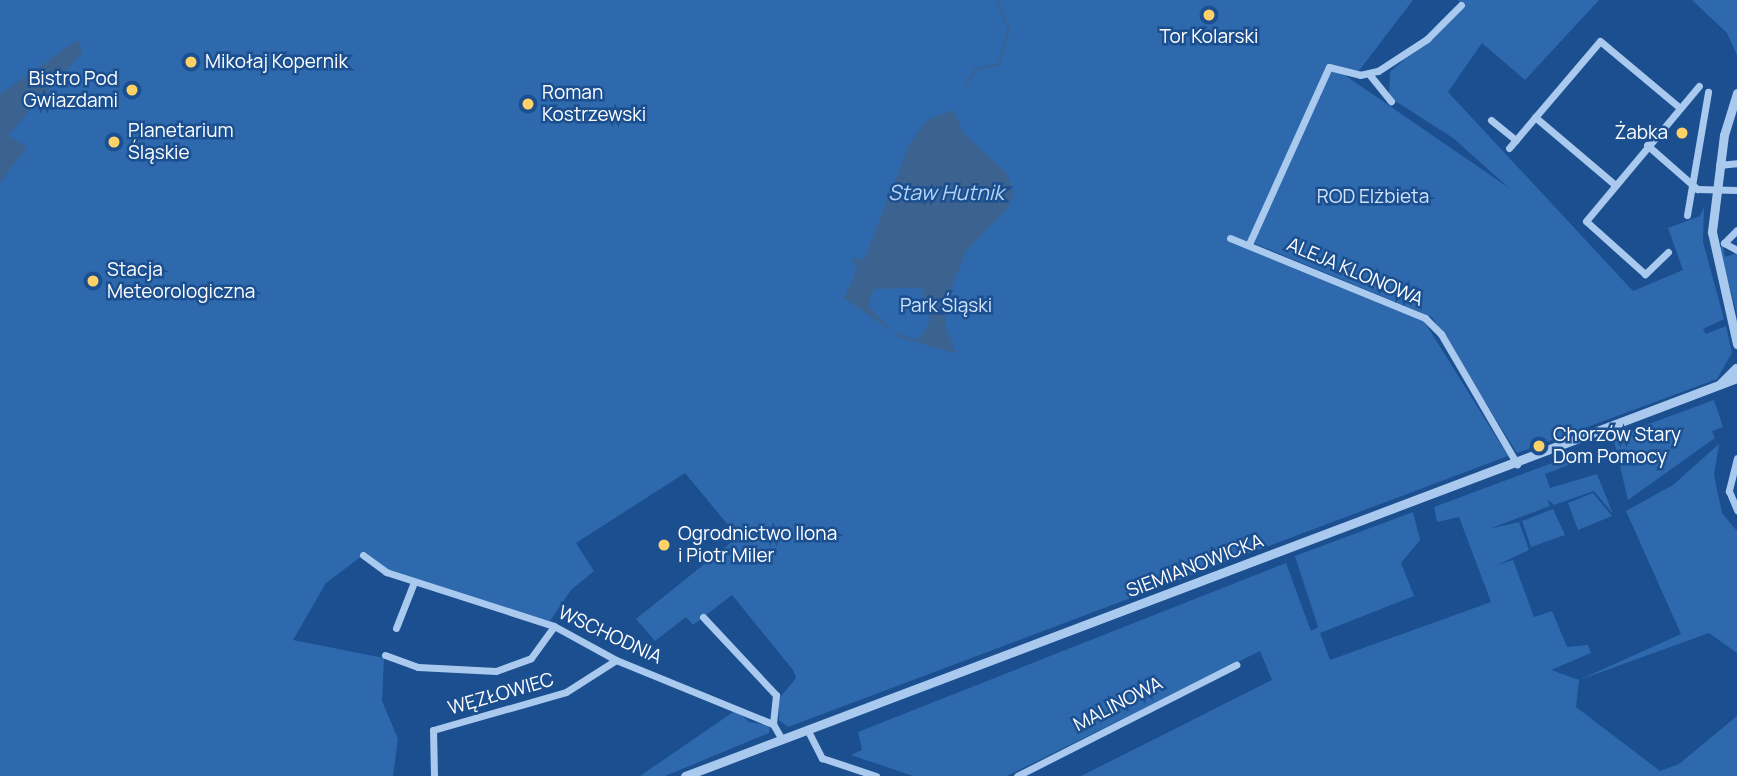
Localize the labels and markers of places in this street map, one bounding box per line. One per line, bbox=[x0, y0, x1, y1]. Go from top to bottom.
marker: Tor Kolarski bbox=[1201, 7, 1217, 23]
place label: Tor Kolarski bbox=[1160, 26, 1258, 48]
place label: Mikołaj Kopernik bbox=[205, 51, 348, 73]
marker: Mikołaj Kopernik bbox=[183, 54, 199, 70]
place label: Bistro Pod Gwiazdami bbox=[23, 68, 118, 112]
marker: Bistro Pod Gwiazdami bbox=[124, 82, 140, 98]
place label: Roman Kostrzewski bbox=[542, 82, 646, 126]
marker: Roman Kostrzewski bbox=[520, 96, 536, 112]
place label: Planetarium Śląskie bbox=[128, 120, 234, 164]
place label: Żabka bbox=[1615, 122, 1668, 144]
marker: Żabka bbox=[1674, 125, 1690, 141]
marker: Planetarium Śląskie bbox=[106, 134, 122, 150]
place label: Stacja Meteorologiczna bbox=[107, 259, 255, 303]
marker: Stacja Meteorologiczna bbox=[85, 273, 101, 289]
place label: Chorzów Stary Dom Pomocy bbox=[1553, 424, 1681, 468]
marker: Chorzów Stary Dom Pomocy bbox=[1531, 438, 1547, 454]
place label: Ogrodnictwo Ilona i Piotr Miler bbox=[678, 523, 837, 567]
marker: Ogrodnictwo Ilona i Piotr Miler bbox=[656, 537, 672, 553]

